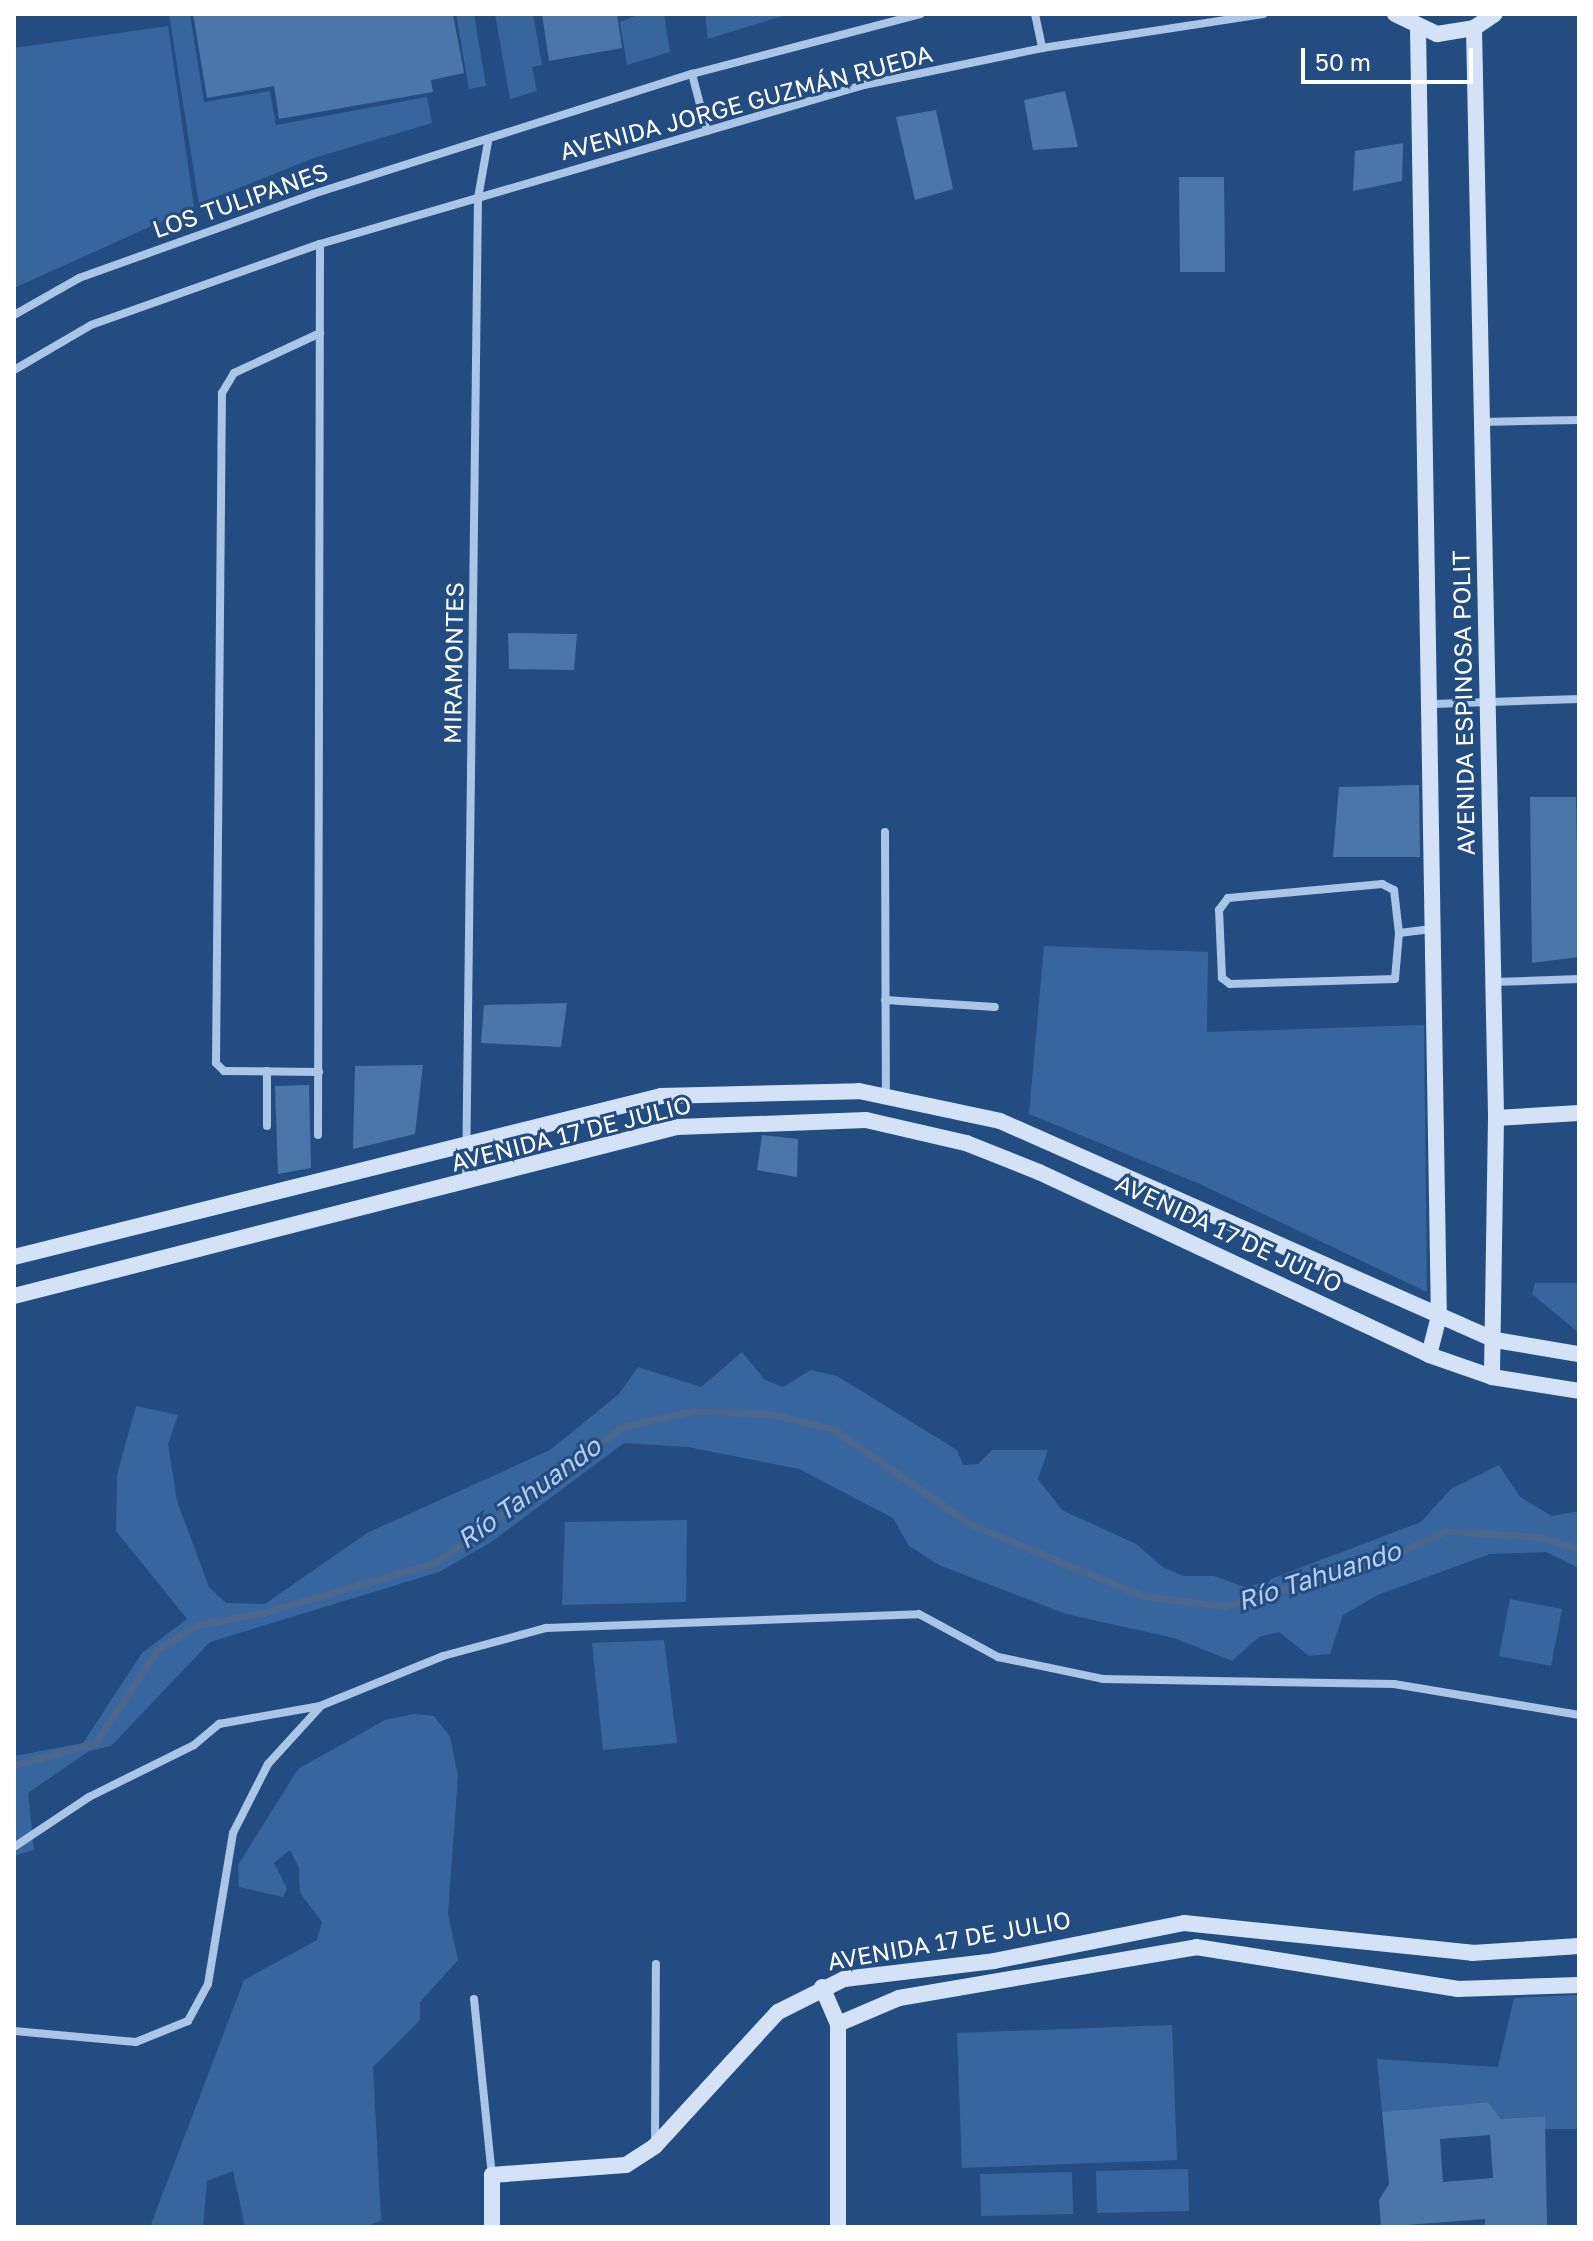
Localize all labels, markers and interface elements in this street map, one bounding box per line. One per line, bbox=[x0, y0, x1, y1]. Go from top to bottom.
scale bar bbox=[1305, 32, 1477, 82]
street label: AVENIDA JORGE GUZMÁN RUEDA bbox=[557, 38, 935, 166]
text: 50 m bbox=[1315, 47, 1371, 76]
street label: LOS TULIPANES bbox=[149, 157, 331, 243]
street label: AVENIDA ESPINOSA POLIT bbox=[1446, 550, 1480, 856]
street label: MIRAMONTES bbox=[437, 582, 469, 744]
street label: AVENIDA 17 DE JULIO bbox=[448, 1089, 694, 1177]
street label: AVENIDA 17 DE JULIO bbox=[1111, 1168, 1347, 1298]
water label: Río Tahuando bbox=[451, 1431, 607, 1555]
water label: Río Tahuando bbox=[1234, 1535, 1404, 1617]
street label: AVENIDA 17 DE JULIO bbox=[825, 1904, 1073, 1976]

